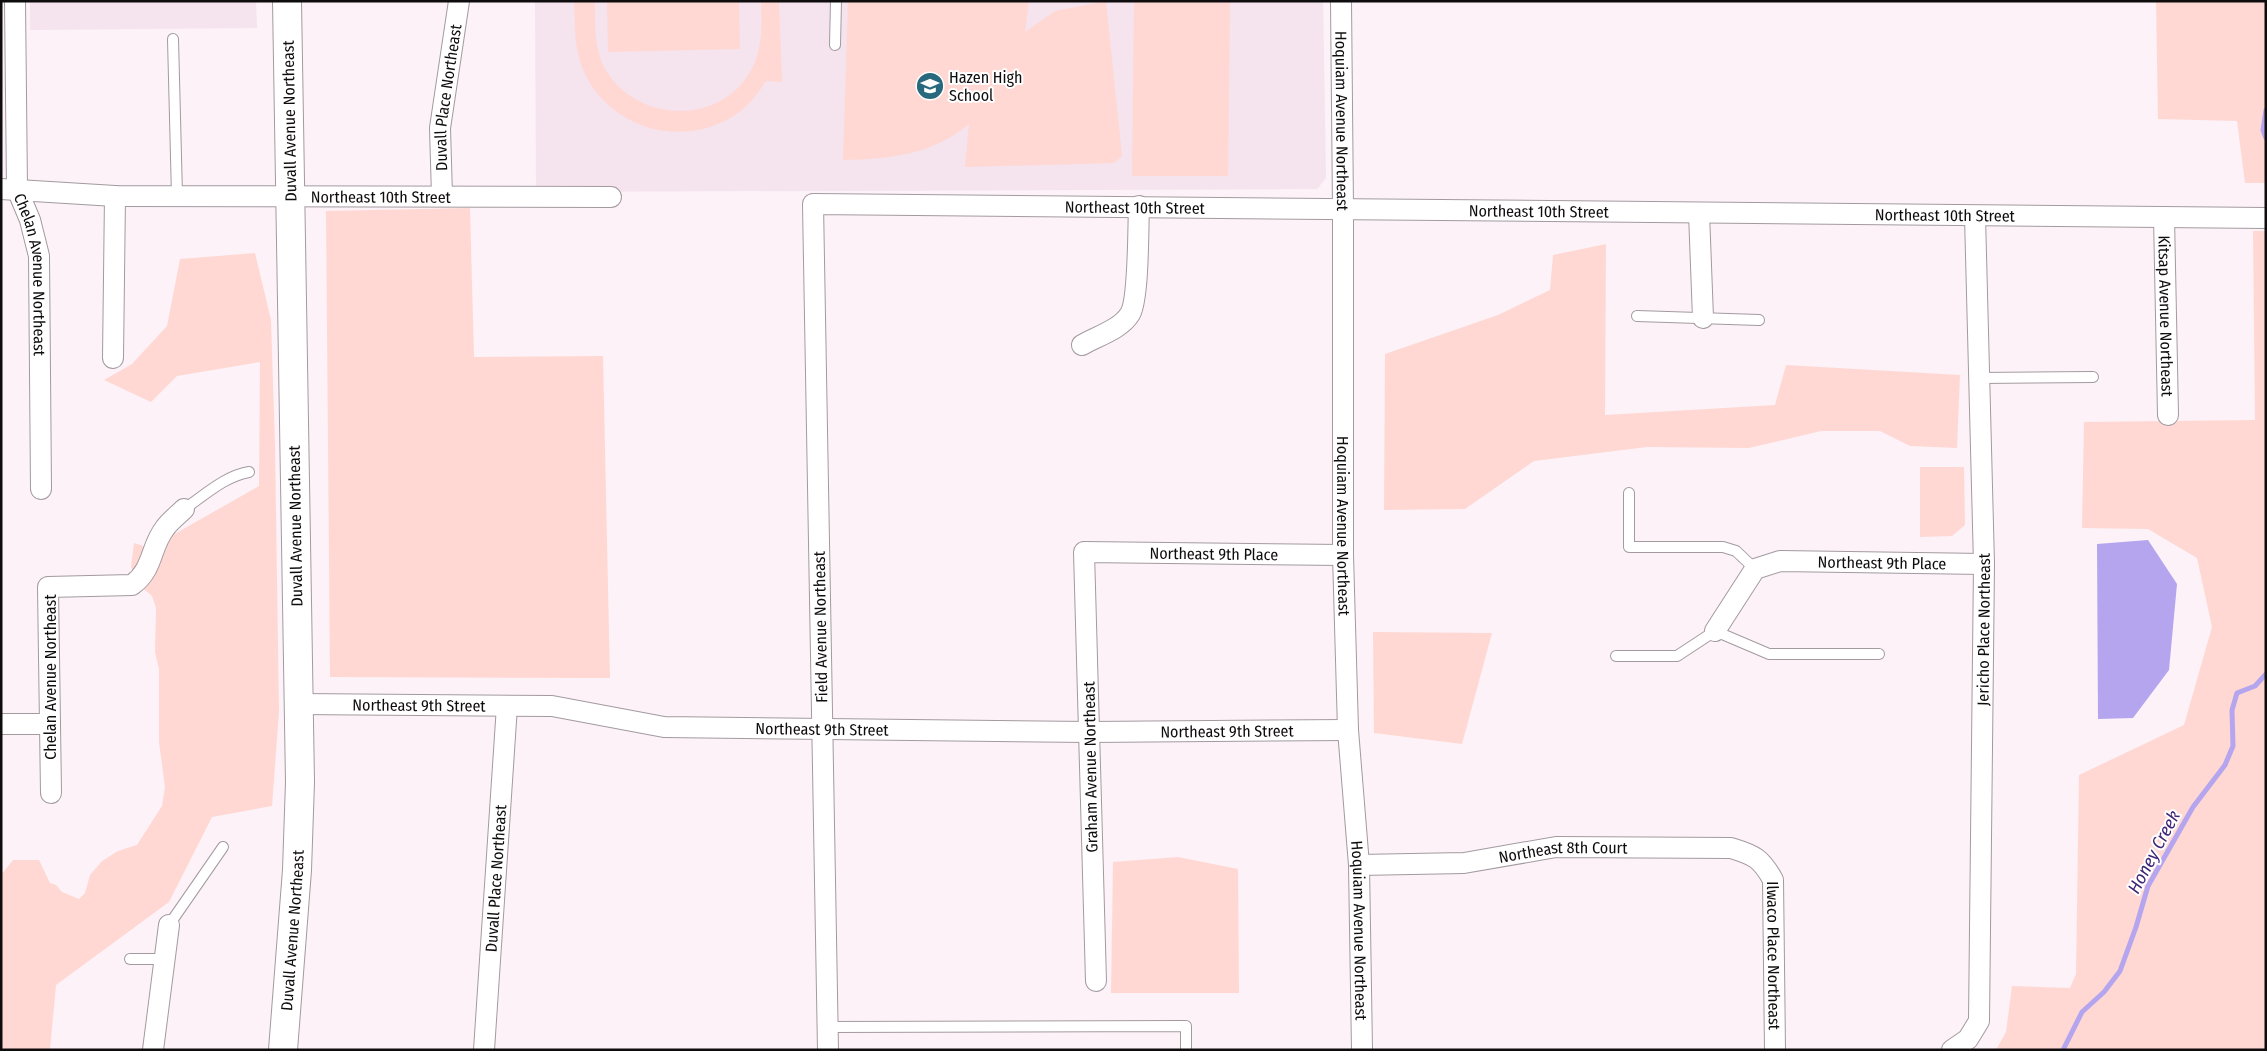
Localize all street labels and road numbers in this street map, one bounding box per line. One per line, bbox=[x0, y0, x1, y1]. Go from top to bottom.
street label: Duvall Place Northeast bbox=[431, 22, 466, 171]
street label: Hoquiam Avenue Northeast bbox=[1331, 31, 1352, 212]
street label: Duvall Avenue Northeast bbox=[279, 39, 300, 202]
street label: Northeast 10th Street bbox=[311, 187, 452, 207]
street label: Chelan Avenue Northeast bbox=[10, 190, 49, 357]
street label: Northeast 10th Street bbox=[1065, 197, 1206, 218]
street label: Northeast 10th Street bbox=[1469, 201, 1610, 222]
street label: Northeast 10th Street bbox=[1875, 205, 2016, 226]
street label: Kitsap Avenue Northeast bbox=[2154, 235, 2177, 398]
street label: Hoquiam Avenue Northeast bbox=[1333, 436, 1354, 617]
street label: Duvall Avenue Northeast bbox=[285, 444, 306, 607]
street label: Northeast 9th Place bbox=[1149, 544, 1278, 564]
street label: Field Avenue Northeast bbox=[810, 550, 831, 703]
street label: Jericho Place Northeast bbox=[1973, 552, 1994, 706]
street label: Northeast 9th Place bbox=[1817, 553, 1946, 573]
street label: Chelan Avenue Northeast bbox=[41, 594, 60, 760]
street label: Graham Avenue Northeast bbox=[1079, 680, 1101, 853]
street label: Northeast 9th Street bbox=[352, 695, 486, 715]
street label: Northeast 9th Street bbox=[755, 719, 890, 740]
street label: Northeast 9th Street bbox=[1160, 721, 1295, 741]
street label: Duvall Place Northeast bbox=[482, 803, 510, 953]
street label: Northeast 8th Court bbox=[1497, 838, 1628, 867]
street label: Hoquiam Avenue Northeast bbox=[1347, 840, 1371, 1021]
street label: Duvall Avenue Northeast bbox=[277, 849, 308, 1012]
street label: Ilwaco Place Northeast bbox=[1763, 881, 1784, 1031]

